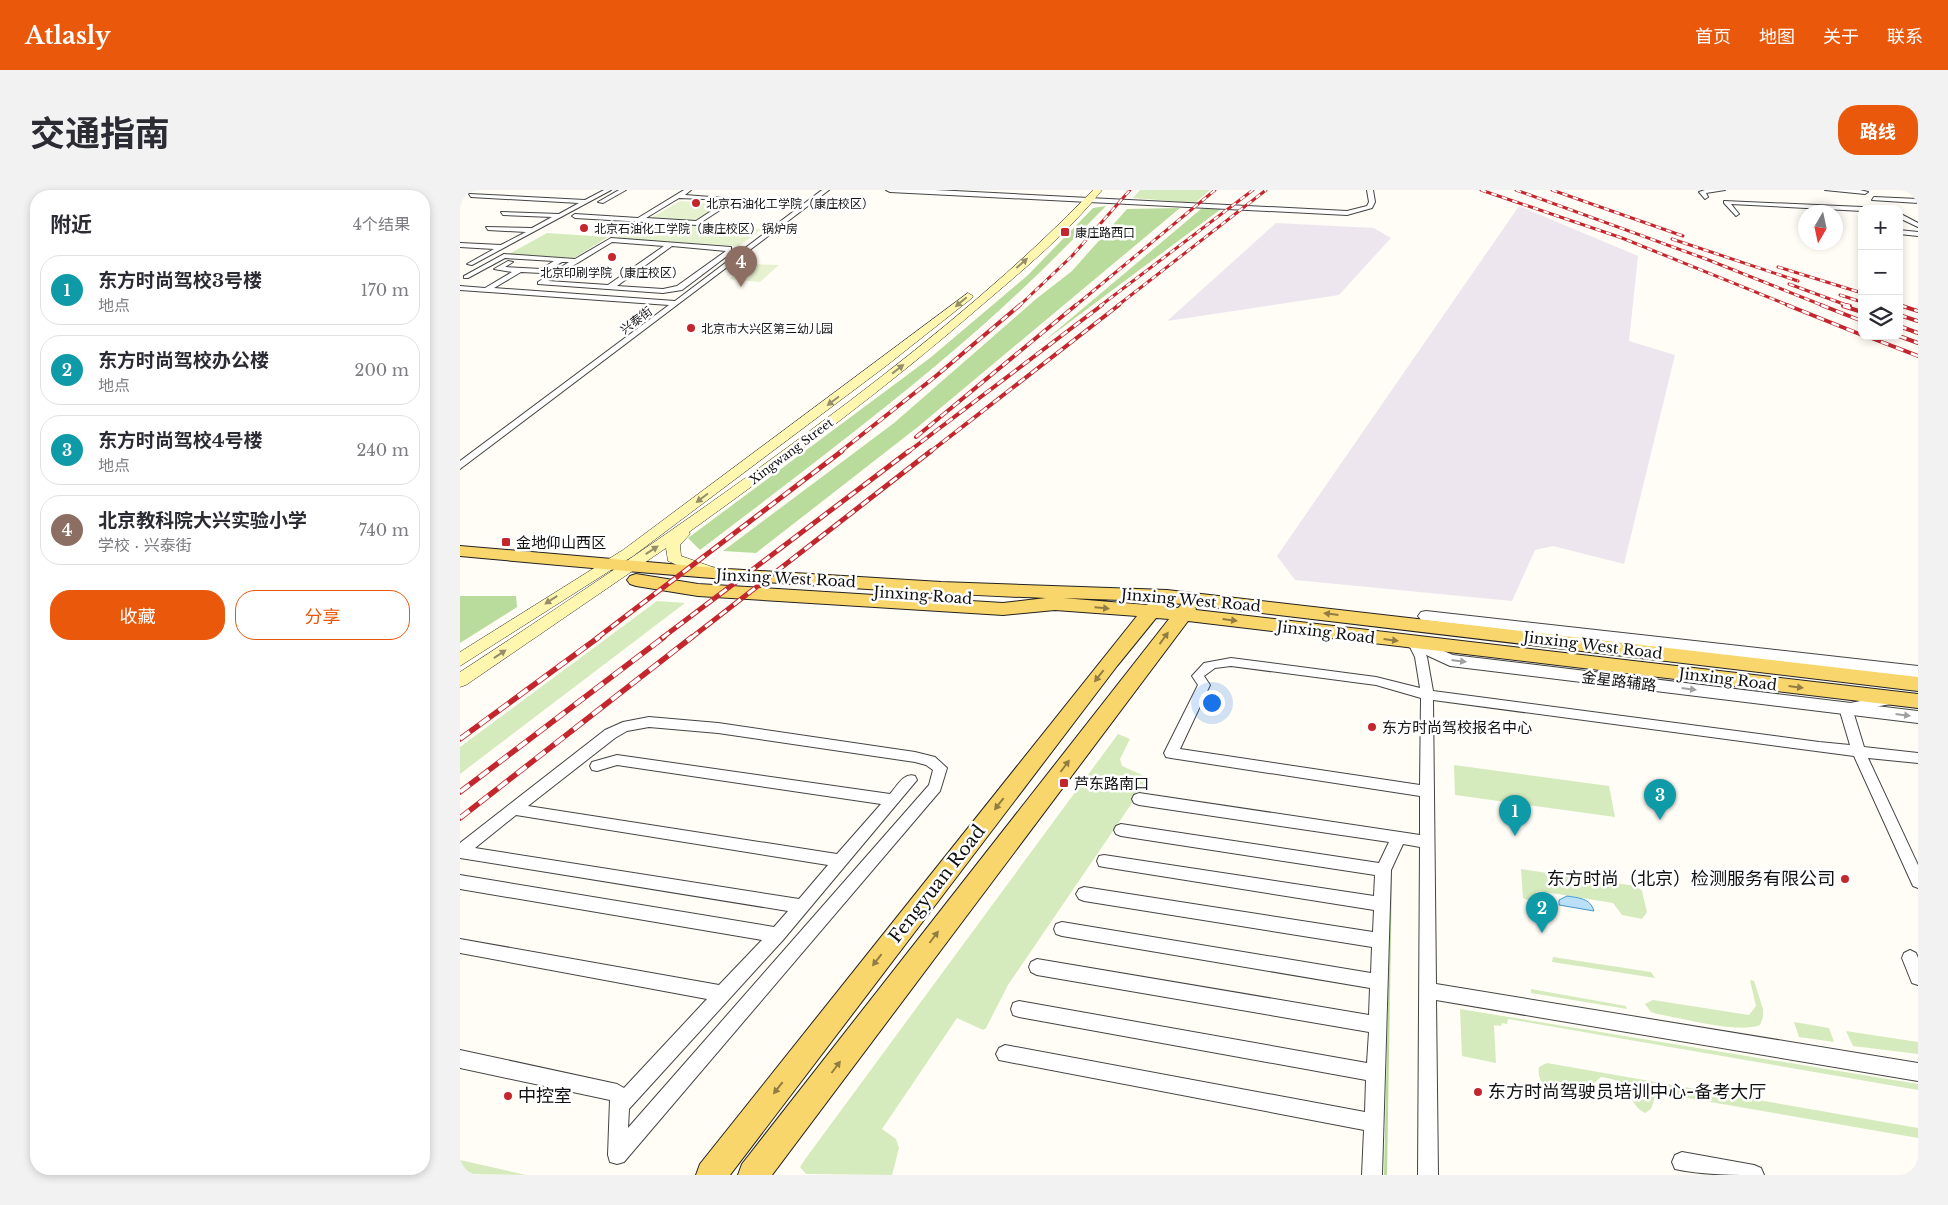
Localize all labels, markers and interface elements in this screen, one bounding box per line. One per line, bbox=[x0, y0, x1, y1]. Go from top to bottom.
text: Atlasly bbox=[25, 21, 111, 50]
text: 首页 bbox=[1695, 26, 1731, 48]
text: 地图 bbox=[1759, 26, 1795, 48]
text: 关于 bbox=[1823, 26, 1859, 48]
text: 联系 bbox=[1887, 26, 1923, 48]
button: 路线 bbox=[1838, 105, 1918, 155]
text: 交通指南 bbox=[30, 112, 170, 155]
place label: 北京石油化工学院（康庄校区） bbox=[706, 196, 874, 211]
marker: 北京石油化工学院（康庄校区） bbox=[690, 197, 702, 209]
north arrow bbox=[1798, 205, 1843, 250]
map controls bbox=[1858, 205, 1903, 340]
button: + bbox=[1858, 205, 1903, 250]
text: 附近 bbox=[50, 212, 92, 238]
text: 4个结果 bbox=[353, 214, 410, 234]
place label: 北京石油化工学院（康庄校区）锅炉房 bbox=[594, 221, 798, 236]
marker: 北京石油化工学院（康庄校区）锅炉房 bbox=[578, 222, 590, 234]
place label: 康庄路西口 bbox=[1075, 225, 1135, 240]
marker: 康庄路西口 bbox=[1059, 226, 1071, 238]
pin: 4 bbox=[725, 246, 757, 287]
button: − bbox=[1858, 250, 1903, 295]
marker: 北京印刷学院（康庄校区） bbox=[606, 251, 618, 263]
one-way arrow bbox=[1015, 258, 1028, 269]
place label: 北京印刷学院（康庄校区） bbox=[540, 265, 684, 280]
text: 东方时尚驾校3号楼 bbox=[98, 269, 262, 292]
text: 1 bbox=[64, 280, 70, 300]
text: 170 m bbox=[361, 280, 409, 300]
text: 地点 bbox=[98, 295, 130, 315]
button: layers bbox=[1858, 295, 1903, 340]
one-way arrow bbox=[955, 296, 968, 307]
street label: 兴泰街 bbox=[617, 303, 655, 337]
place label: 北京市大兴区第三幼儿园 bbox=[701, 321, 833, 336]
marker: 北京市大兴区第三幼儿园 bbox=[685, 322, 697, 334]
text: 东方时尚驾校办公楼 bbox=[98, 349, 269, 372]
text: 2 bbox=[62, 360, 72, 380]
text: 200 m bbox=[355, 360, 409, 380]
one-way arrow bbox=[891, 363, 904, 374]
text: 地点 bbox=[98, 375, 130, 395]
one-way arrow bbox=[826, 396, 839, 406]
street label: Xingwang Street bbox=[746, 414, 836, 487]
text: 东方时尚驾校4号楼 bbox=[98, 429, 263, 452]
text: 3 bbox=[62, 440, 72, 460]
text: 240 m bbox=[357, 440, 409, 460]
text: 地点 bbox=[98, 455, 130, 475]
one-way arrow bbox=[695, 493, 709, 503]
text: 北京教科院大兴实验小学 bbox=[98, 509, 307, 532]
text: 4 bbox=[62, 520, 72, 540]
text: 740 m bbox=[359, 520, 409, 540]
place label: 金地仰山西区 bbox=[516, 533, 606, 552]
text: 学校 · 兴泰街 bbox=[98, 535, 192, 555]
marker: 金地仰山西区 bbox=[500, 536, 512, 548]
one-way arrow bbox=[645, 546, 658, 555]
street label: Jinxing West Road bbox=[714, 565, 856, 591]
street label: Jinxing Road bbox=[871, 582, 973, 608]
street label: Jinxing West Road bbox=[1118, 584, 1262, 616]
button: 收藏 bbox=[50, 590, 225, 640]
button: 分享 bbox=[235, 590, 410, 640]
one-way arrow bbox=[545, 596, 558, 605]
one-way arrow bbox=[1094, 604, 1110, 612]
one-way arrow bbox=[1323, 610, 1339, 618]
one-way arrow bbox=[1222, 616, 1238, 624]
street label: Jinxing Road bbox=[1274, 616, 1376, 647]
street label: Jinxing West Road bbox=[1520, 627, 1664, 663]
one-way arrow bbox=[1159, 631, 1169, 645]
one-way arrow bbox=[1384, 636, 1400, 644]
one-way arrow bbox=[494, 649, 507, 659]
one-way arrow bbox=[1451, 657, 1467, 665]
street label: Jinxing Road bbox=[1676, 663, 1778, 694]
street label: 金星路辅路 bbox=[1581, 667, 1657, 695]
one-way arrow bbox=[1093, 669, 1104, 682]
one-way arrow bbox=[1789, 683, 1805, 691]
one-way arrow bbox=[1682, 685, 1698, 693]
your location bbox=[1199, 690, 1225, 716]
one-way arrow bbox=[1895, 711, 1911, 719]
place label: 东方时尚驾校报名中心 bbox=[1382, 718, 1532, 737]
marker: 东方时尚驾校报名中心 bbox=[1366, 721, 1378, 733]
one-way arrow bbox=[1059, 760, 1070, 773]
place label: 芦东路南口 bbox=[1074, 774, 1149, 793]
marker: 芦东路南口 bbox=[1058, 777, 1070, 789]
pin: 3 bbox=[1644, 779, 1676, 820]
pin: 1 bbox=[1499, 795, 1531, 836]
one-way arrow bbox=[993, 797, 1004, 810]
street label: Fengyuan Road bbox=[884, 821, 990, 947]
place label: 东方时尚（北京）检测服务有限公司 bbox=[1547, 868, 1835, 890]
marker: 东方时尚（北京）检测服务有限公司 bbox=[1839, 873, 1851, 885]
pin: 2 bbox=[1526, 892, 1558, 933]
one-way arrow bbox=[929, 931, 940, 944]
one-way arrow bbox=[872, 953, 883, 966]
one-way arrow bbox=[830, 1061, 841, 1074]
place label: 东方时尚驾驶员培训中心-备考大厅 bbox=[1488, 1081, 1766, 1103]
one-way arrow bbox=[772, 1082, 783, 1095]
place label: 中控室 bbox=[518, 1085, 572, 1107]
marker: 东方时尚驾驶员培训中心-备考大厅 bbox=[1472, 1086, 1484, 1098]
marker: 中控室 bbox=[502, 1090, 514, 1102]

